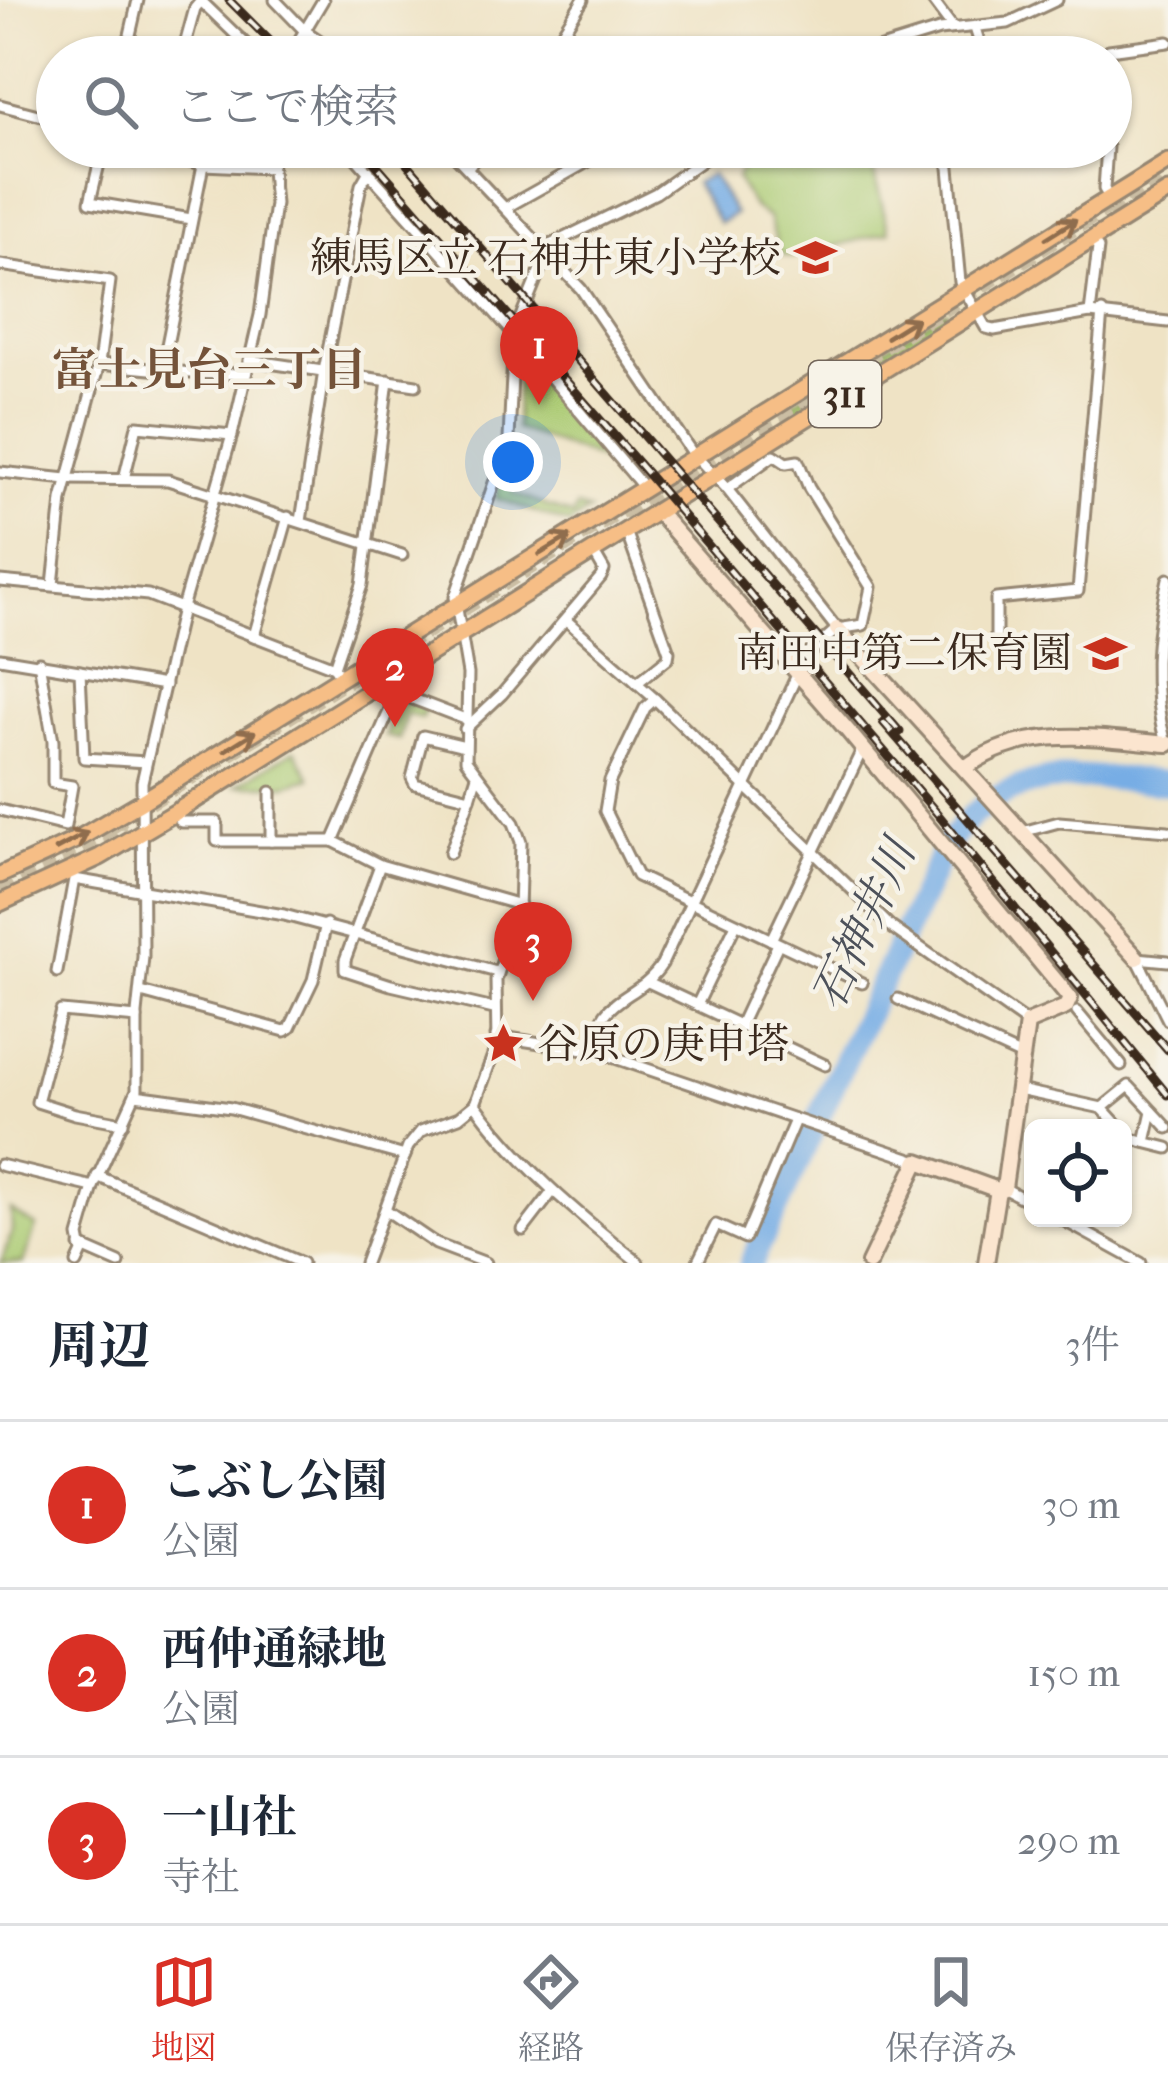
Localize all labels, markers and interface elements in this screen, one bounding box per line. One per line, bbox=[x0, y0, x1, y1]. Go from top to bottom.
search box bbox=[36, 36, 1132, 168]
icon: search bbox=[78, 69, 144, 135]
text: ここで検索 bbox=[174, 81, 399, 134]
one-way arrow bbox=[1043, 217, 1077, 241]
place label: 練馬区立 石神井東小学校 bbox=[310, 234, 781, 283]
school or university icon: 練馬区立 石神井東小学校 bbox=[792, 235, 838, 281]
pin: 1 bbox=[500, 306, 578, 405]
one-way arrow bbox=[884, 316, 918, 340]
district label: 富士見台三丁目 bbox=[51, 344, 367, 397]
road number: 311 bbox=[809, 361, 881, 427]
your location bbox=[483, 432, 543, 492]
one-way arrow bbox=[537, 533, 571, 557]
pin: 2 bbox=[356, 628, 434, 727]
place label: 南田中第二保育園 bbox=[736, 629, 1072, 678]
school or university icon: 南田中第二保育園 bbox=[1083, 630, 1129, 676]
one-way arrow bbox=[223, 728, 257, 753]
water label: 石神井川 bbox=[802, 828, 928, 1018]
one-way arrow bbox=[53, 829, 88, 852]
pin: 3 bbox=[494, 902, 572, 1001]
place label: 谷原の庚申塔 bbox=[537, 1020, 789, 1069]
place icon: 谷原の庚申塔 bbox=[480, 1021, 526, 1067]
map controls bbox=[1024, 1119, 1132, 1227]
button: locate bbox=[1024, 1119, 1132, 1227]
text: 周辺 bbox=[48, 1316, 150, 1376]
text: 3件 bbox=[1065, 1322, 1120, 1368]
text: こぶし公園 bbox=[162, 1455, 387, 1508]
text: 1 bbox=[80, 1482, 94, 1528]
text: 30 m bbox=[1042, 1482, 1120, 1528]
text: 公園 bbox=[162, 1518, 240, 1564]
text: 西仲通緑地 bbox=[162, 1623, 387, 1676]
text: 2 bbox=[77, 1650, 97, 1696]
text: 150 m bbox=[1027, 1650, 1120, 1696]
text: 公園 bbox=[162, 1686, 240, 1732]
text: 一山社 bbox=[162, 1791, 297, 1844]
text: 3 bbox=[79, 1818, 95, 1864]
text: 290 m bbox=[1017, 1818, 1120, 1864]
text: 寺社 bbox=[162, 1854, 240, 1900]
tab: 地図 bbox=[151, 1949, 217, 2068]
tab: 経路 bbox=[518, 1949, 584, 2068]
tab: 保存済み bbox=[885, 1949, 1017, 2068]

